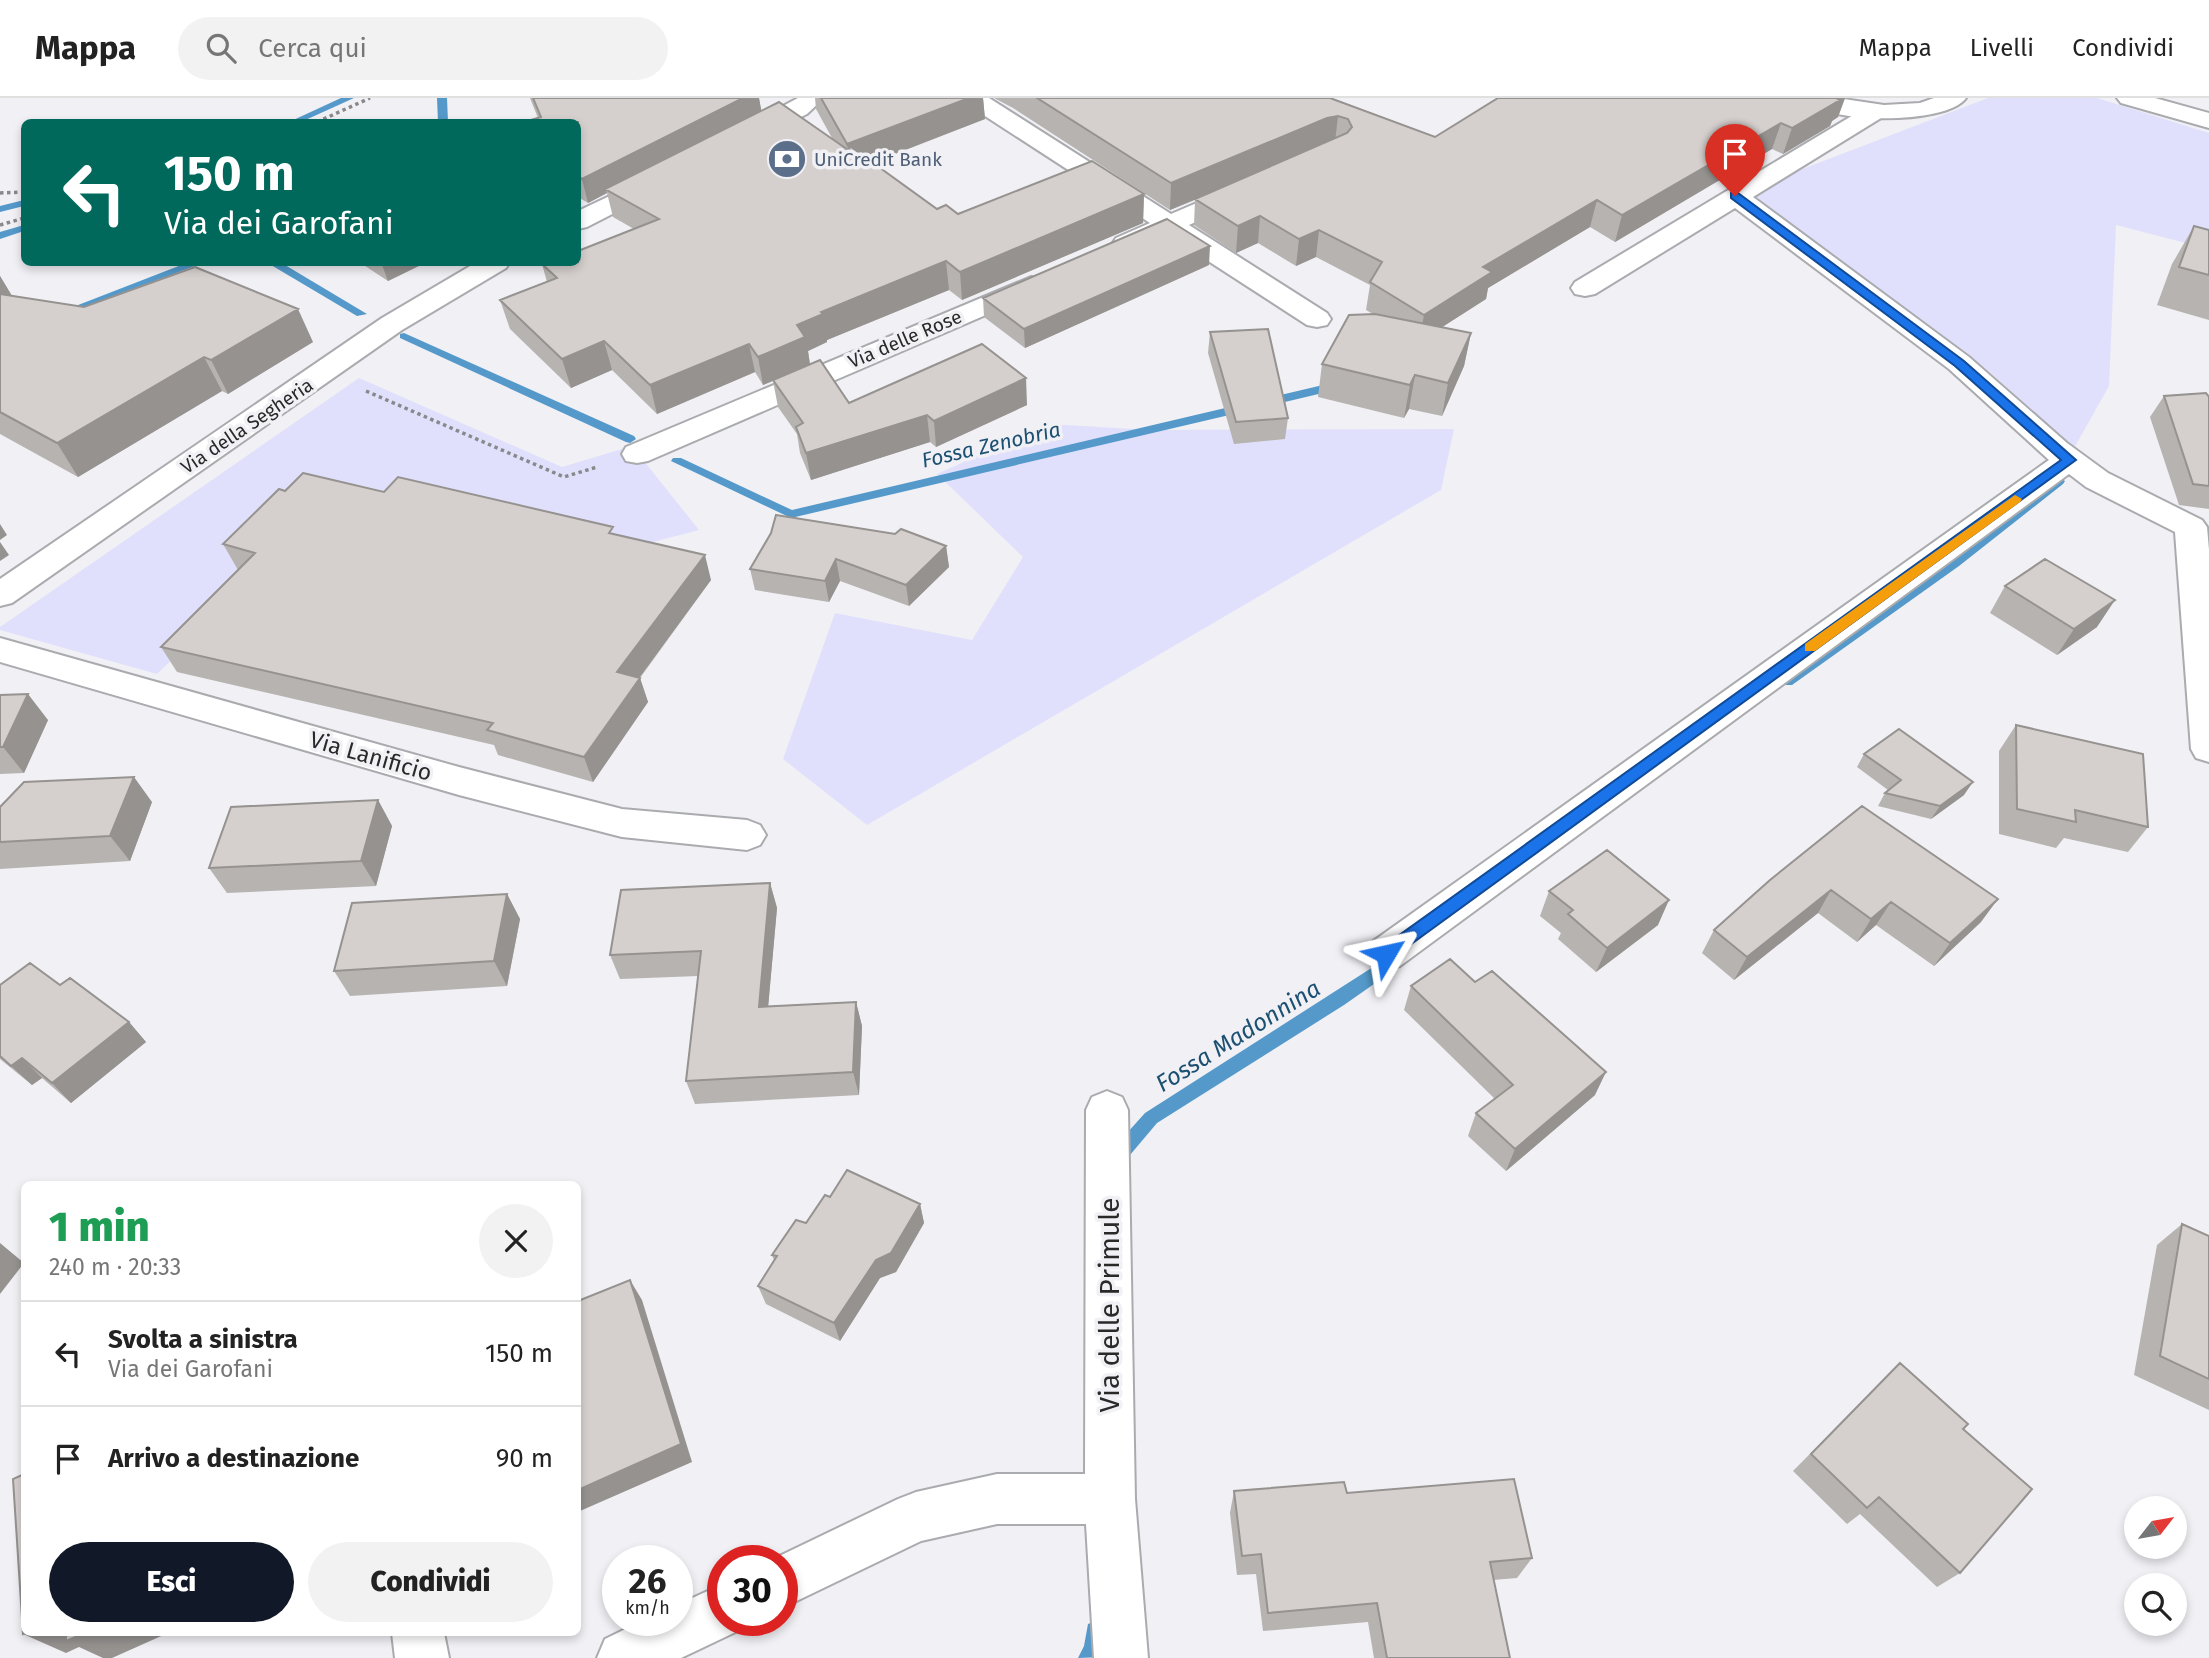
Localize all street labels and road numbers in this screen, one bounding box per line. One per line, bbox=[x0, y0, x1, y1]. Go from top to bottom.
street label: Via delle Rose bbox=[845, 305, 965, 373]
street label: Via della Segheria bbox=[177, 373, 317, 479]
street label: Via Lanificio bbox=[307, 725, 435, 787]
street label: Via delle Primule bbox=[1093, 1197, 1126, 1413]

